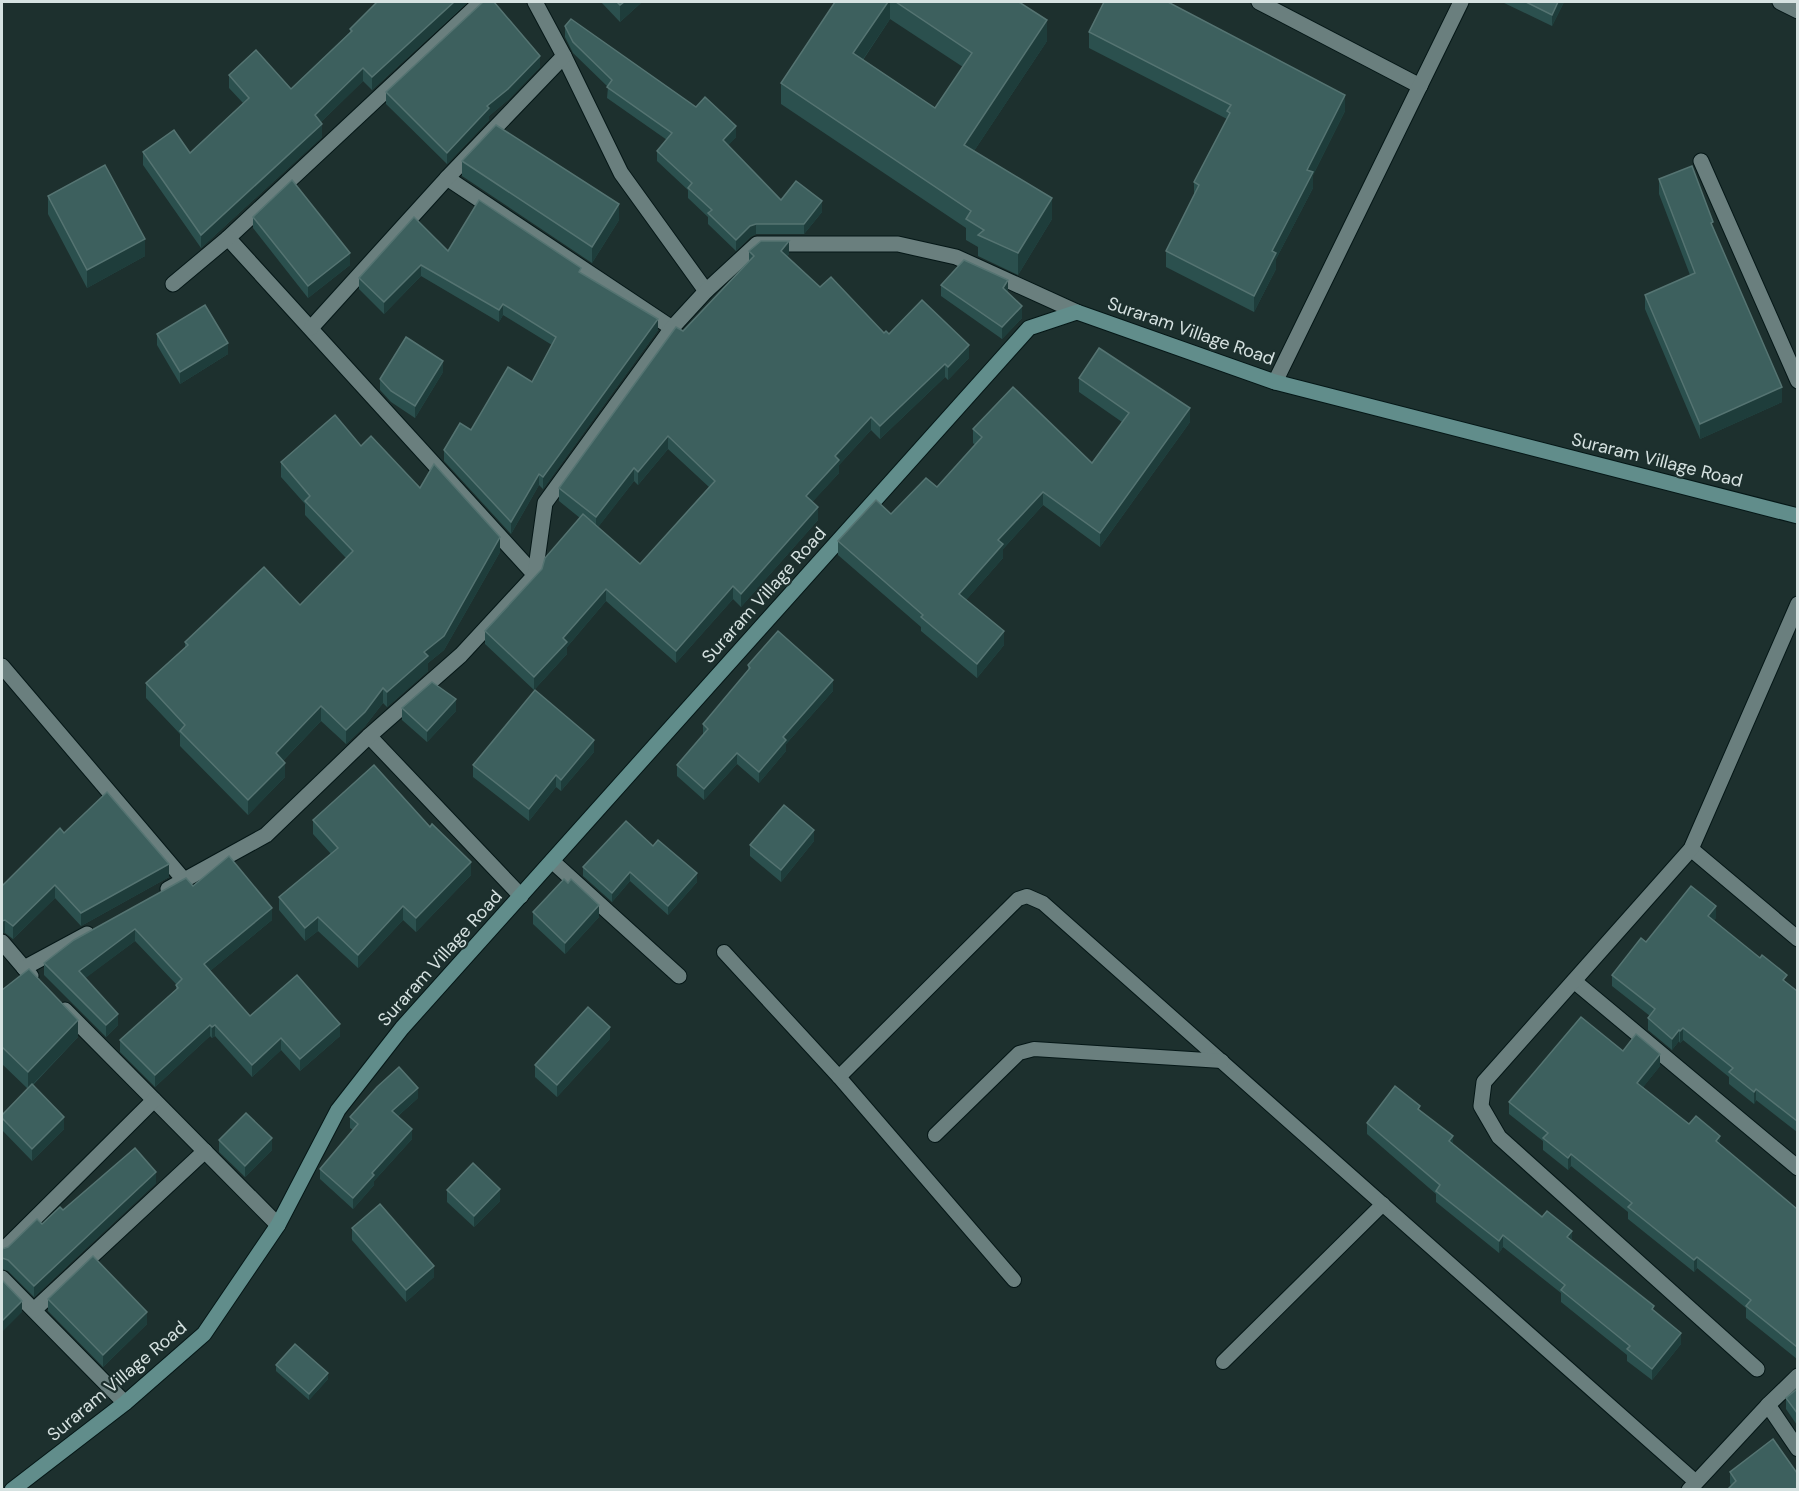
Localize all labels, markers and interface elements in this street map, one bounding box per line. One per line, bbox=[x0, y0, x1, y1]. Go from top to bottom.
street label: Suraram Village Road bbox=[1104, 291, 1278, 371]
street label: Suraram Village Road bbox=[1569, 427, 1745, 493]
street label: Suraram Village Road bbox=[696, 522, 832, 668]
street label: Suraram Village Road bbox=[372, 885, 508, 1031]
street label: Suraram Village Road bbox=[42, 1315, 192, 1447]

